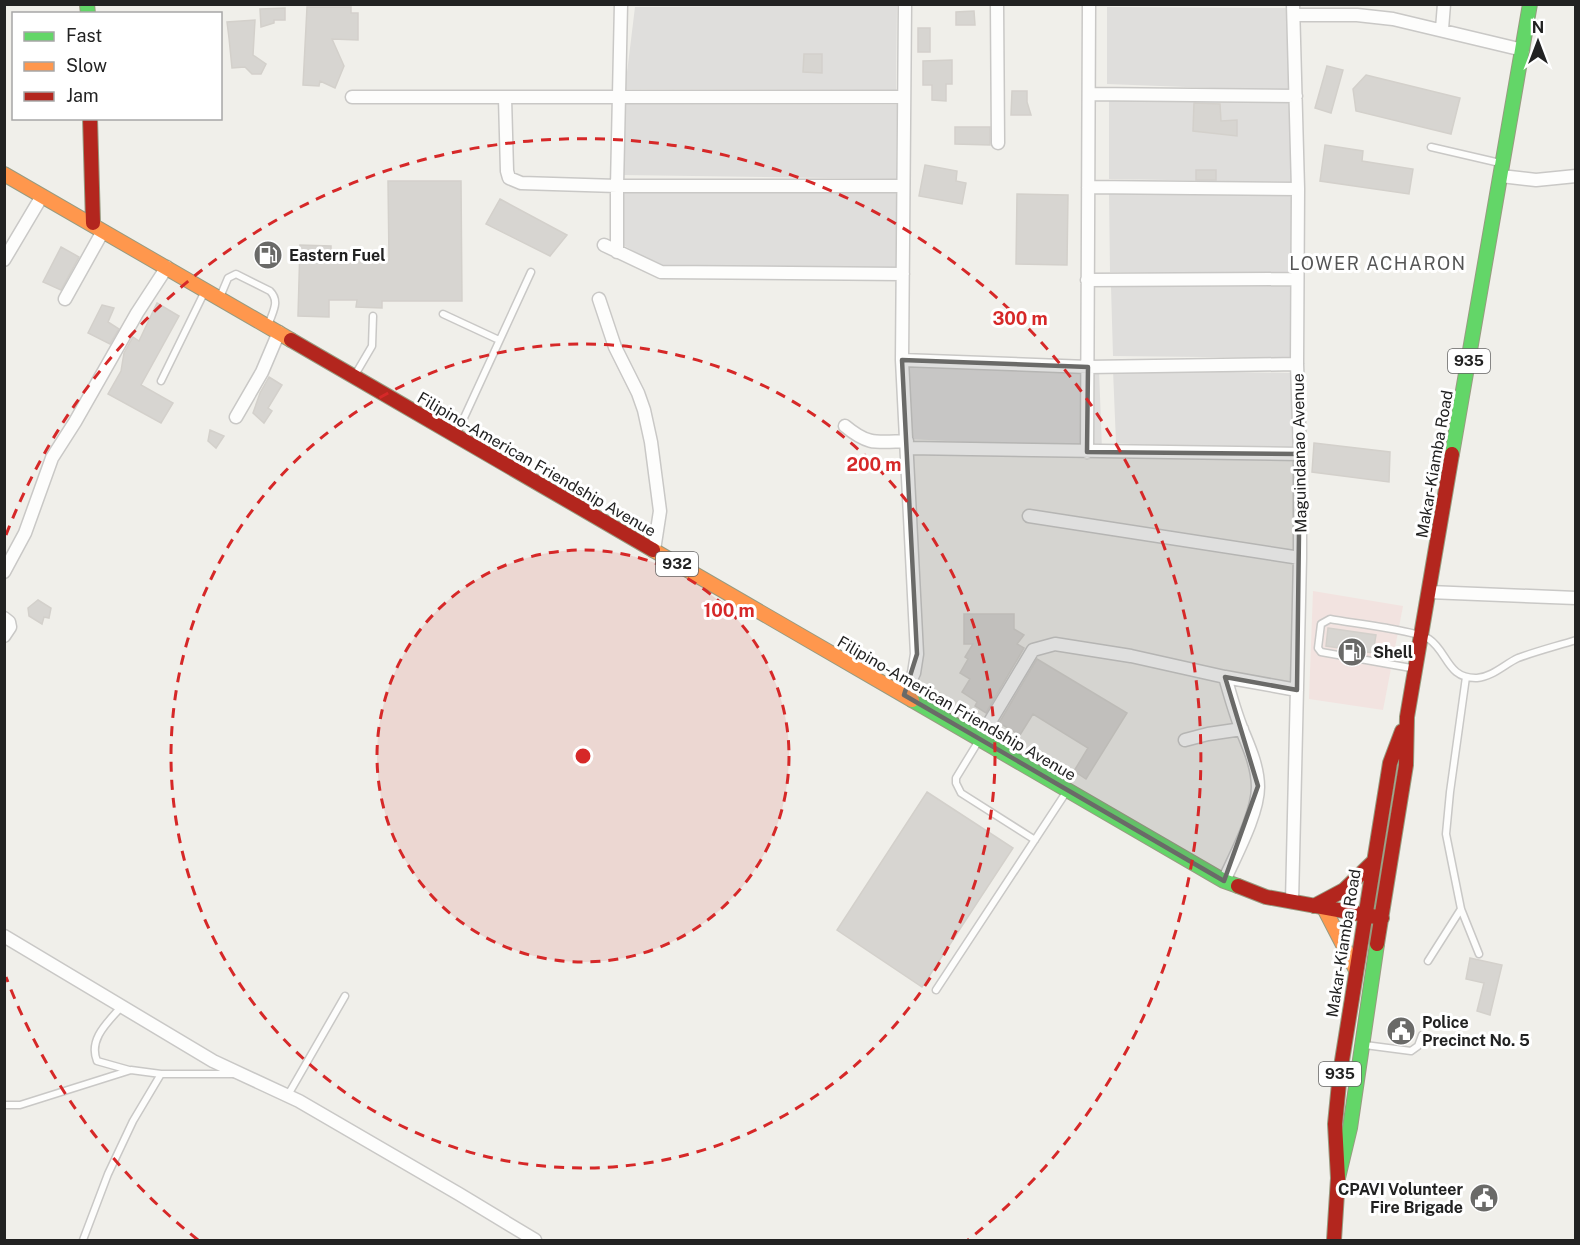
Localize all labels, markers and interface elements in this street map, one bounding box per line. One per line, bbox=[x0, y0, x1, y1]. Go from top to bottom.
legend bbox=[12, 12, 222, 120]
north arrow bbox=[1508, 12, 1568, 72]
text: N bbox=[1532, 18, 1544, 37]
text: Fast bbox=[66, 25, 102, 46]
text: Slow bbox=[66, 55, 107, 76]
text: Jam bbox=[66, 85, 99, 106]
fuel station icon: Eastern Fuel bbox=[252, 239, 284, 271]
place label: Eastern Fuel bbox=[289, 246, 385, 265]
district label: LOWER ACHARON bbox=[1289, 253, 1467, 274]
text: 300 m bbox=[992, 308, 1048, 329]
road number: 935 bbox=[1448, 349, 1490, 373]
street label: Maguindanao Avenue bbox=[1289, 373, 1310, 533]
street label: Filipino-American Friendship Avenue bbox=[414, 388, 659, 541]
street label: Makar-Kiamba Road bbox=[1412, 389, 1457, 539]
text: 200 m bbox=[847, 454, 901, 475]
road number: 932 bbox=[656, 552, 698, 576]
text: 100 m bbox=[703, 600, 755, 621]
street label: Filipino-American Friendship Avenue bbox=[834, 632, 1079, 785]
fuel station icon: Shell bbox=[1336, 636, 1368, 668]
place label: Shell bbox=[1373, 643, 1413, 662]
centre of rings bbox=[573, 746, 593, 766]
street label: Makar-Kiamba Road bbox=[1322, 868, 1365, 1019]
place label: Police Precinct No. 5 bbox=[1422, 1013, 1530, 1050]
public building icon: Police Precinct No. 5 bbox=[1385, 1015, 1417, 1047]
road number: 935 bbox=[1319, 1062, 1361, 1086]
place label: CPAVI Volunteer Fire Brigade bbox=[1338, 1180, 1463, 1217]
public building icon: CPAVI Volunteer Fire Brigade bbox=[1468, 1182, 1500, 1214]

